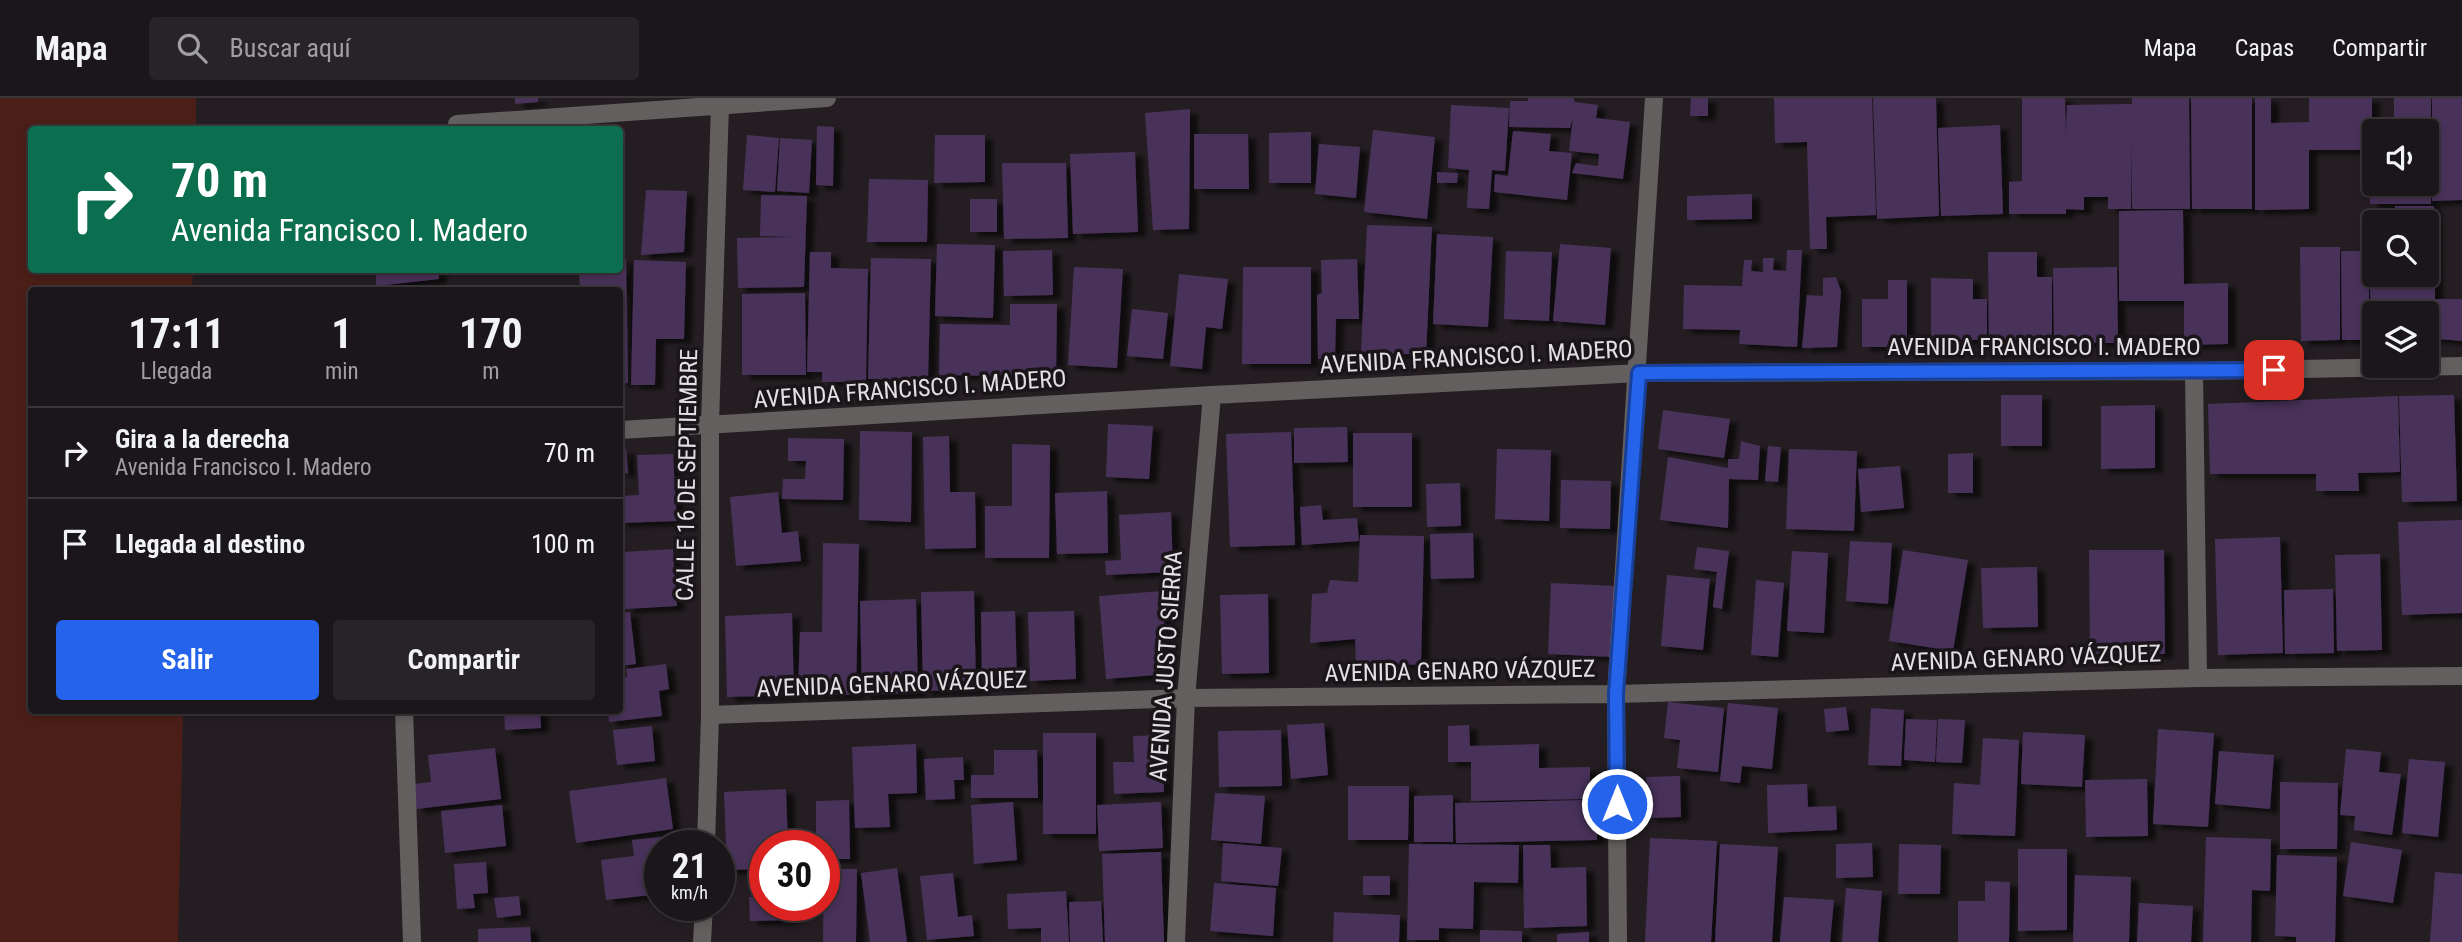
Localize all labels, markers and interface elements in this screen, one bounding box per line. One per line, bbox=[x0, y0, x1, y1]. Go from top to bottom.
search box bbox=[149, 17, 639, 80]
text: Mapa bbox=[35, 29, 107, 68]
icon: search bbox=[173, 29, 211, 67]
text: Buscar aquí bbox=[229, 33, 351, 63]
text: Mapa bbox=[2144, 34, 2197, 62]
text: Capas bbox=[2235, 34, 2294, 62]
text: Compartir bbox=[2332, 34, 2427, 62]
map controls bbox=[2362, 119, 2439, 378]
button: sound bbox=[2362, 119, 2439, 196]
text: 70 m bbox=[171, 152, 268, 209]
icon: right bbox=[56, 154, 147, 245]
button: search bbox=[2362, 210, 2439, 287]
text: Avenida Francisco I. Madero bbox=[171, 211, 528, 249]
button: layers bbox=[2362, 301, 2439, 378]
text: 17:11 bbox=[128, 309, 225, 358]
text: 1 bbox=[331, 309, 352, 358]
text: 170 bbox=[459, 309, 523, 358]
street label: AVENIDA FRANCISCO I. MADERO bbox=[1887, 333, 2201, 361]
street label: AVENIDA FRANCISCO I. MADERO bbox=[1319, 335, 1633, 379]
pin bbox=[2244, 340, 2304, 400]
street label: CALLE 16 DE SEPTIEMBRE bbox=[671, 349, 703, 601]
icon: arrive bbox=[2255, 351, 2293, 389]
text: Llegada bbox=[141, 358, 212, 385]
text: min bbox=[325, 358, 359, 385]
text: m bbox=[482, 358, 499, 385]
street label: AVENIDA FRANCISCO I. MADERO bbox=[753, 364, 1067, 414]
text: Gira a la derecha bbox=[115, 424, 289, 454]
icon: right bbox=[56, 434, 94, 472]
text: 70 m bbox=[544, 438, 595, 468]
text: Avenida Francisco I. Madero bbox=[115, 454, 372, 481]
icon: arrive bbox=[56, 525, 94, 563]
text: Llegada al destino bbox=[115, 529, 305, 559]
text: 100 m bbox=[531, 529, 595, 559]
street label: AVENIDA JUSTO SIERRA bbox=[1144, 550, 1188, 782]
button: Salir bbox=[56, 620, 319, 700]
button: Compartir bbox=[333, 620, 595, 700]
street label: AVENIDA GENARO VÁZQUEZ bbox=[1890, 639, 2162, 677]
street label: AVENIDA GENARO VÁZQUEZ bbox=[1324, 655, 1596, 687]
street label: AVENIDA GENARO VÁZQUEZ bbox=[756, 665, 1028, 703]
position arrow bbox=[1580, 767, 1654, 841]
speed limit sign: 30 bbox=[749, 830, 840, 921]
text: 21 bbox=[672, 846, 707, 887]
text: km/h bbox=[671, 882, 708, 903]

